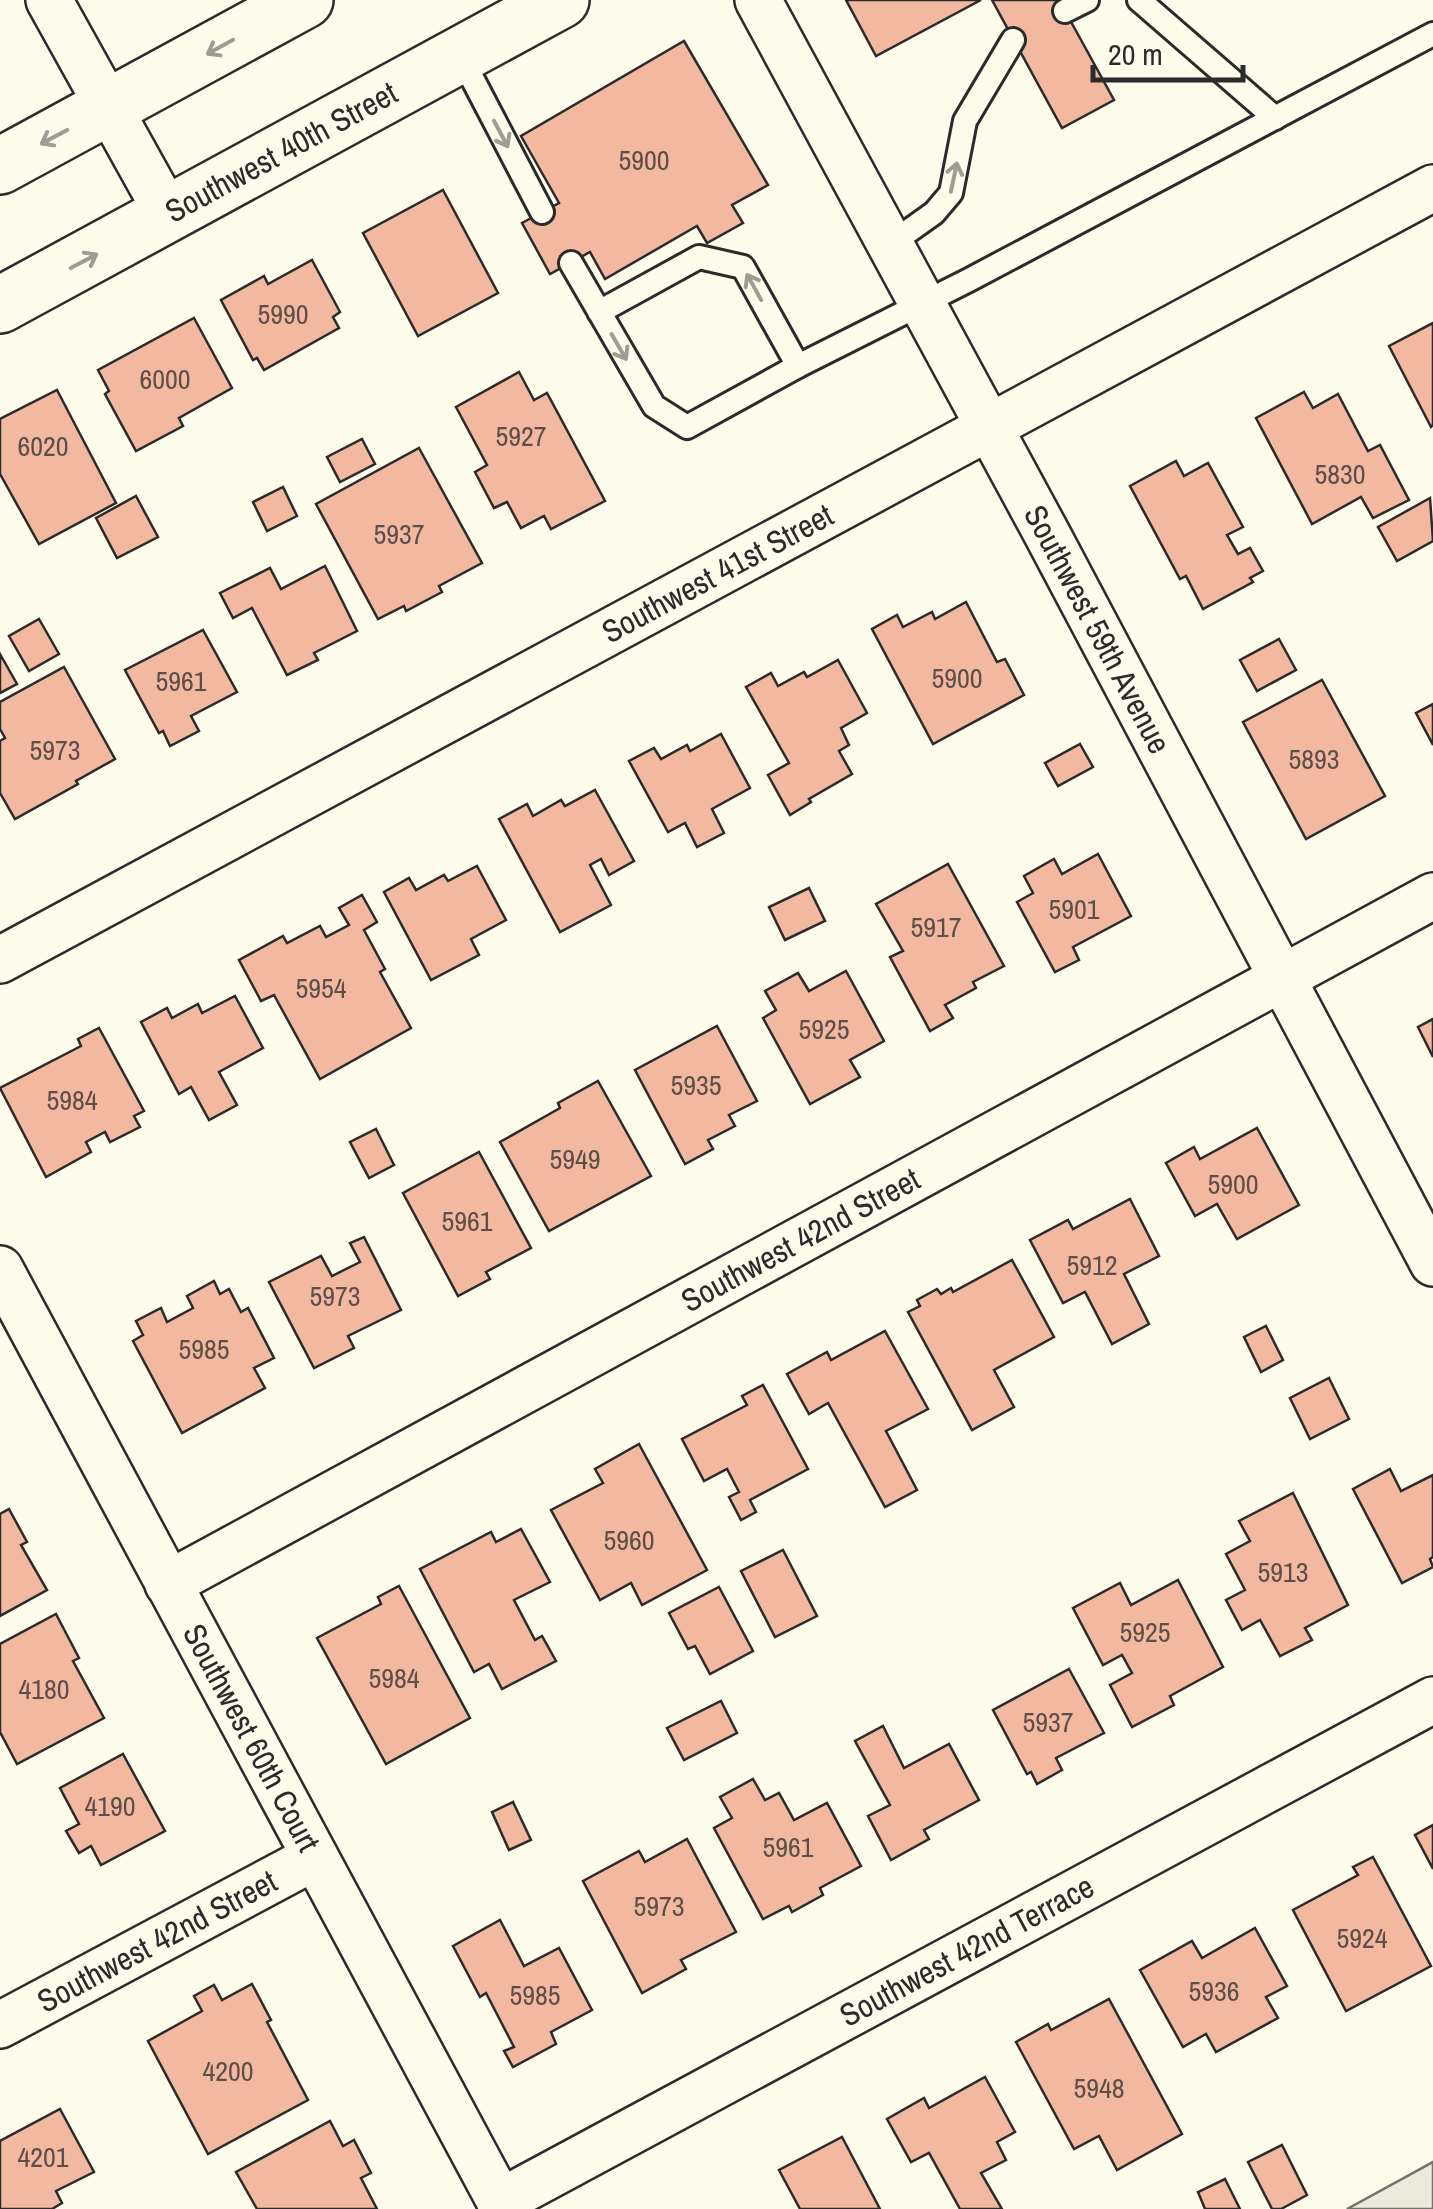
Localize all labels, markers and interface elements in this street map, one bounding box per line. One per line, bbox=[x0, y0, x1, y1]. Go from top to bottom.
scale bar bbox=[1093, 20, 1243, 82]
text: 20 m bbox=[1108, 34, 1163, 74]
one-way arrow bbox=[205, 38, 235, 57]
street label: Southwest 40th Street bbox=[157, 71, 405, 232]
one-way arrow bbox=[491, 118, 511, 148]
one-way arrow bbox=[40, 128, 70, 147]
house number: 5900 bbox=[618, 141, 670, 179]
one-way arrow bbox=[945, 162, 964, 194]
one-way arrow bbox=[69, 250, 99, 270]
one-way arrow bbox=[743, 272, 763, 302]
house number: 5990 bbox=[257, 295, 309, 333]
one-way arrow bbox=[610, 332, 630, 361]
house number: 6000 bbox=[139, 360, 191, 398]
house number: 5927 bbox=[495, 417, 547, 455]
house number: 6020 bbox=[17, 427, 69, 465]
house number: 5830 bbox=[1314, 455, 1366, 493]
street label: Southwest 41st Street bbox=[594, 493, 841, 653]
street label: Southwest 59th Avenue bbox=[1014, 497, 1181, 761]
house number: 5937 bbox=[373, 515, 425, 553]
house number: 5900 bbox=[931, 659, 983, 697]
house number: 5961 bbox=[155, 662, 207, 700]
house number: 5973 bbox=[29, 731, 81, 769]
house number: 5893 bbox=[1288, 740, 1340, 778]
house number: 5901 bbox=[1048, 890, 1100, 928]
house number: 5917 bbox=[910, 908, 962, 946]
house number: 5954 bbox=[295, 969, 347, 1007]
house number: 5925 bbox=[798, 1010, 850, 1048]
house number: 5935 bbox=[670, 1066, 722, 1104]
house number: 5984 bbox=[46, 1081, 98, 1119]
house number: 5949 bbox=[549, 1140, 601, 1178]
street label: Southwest 42nd Street bbox=[673, 1157, 927, 1322]
house number: 5900 bbox=[1207, 1165, 1259, 1203]
house number: 5961 bbox=[441, 1202, 493, 1240]
house number: 5912 bbox=[1066, 1246, 1118, 1284]
house number: 5973 bbox=[309, 1277, 361, 1315]
house number: 5985 bbox=[178, 1330, 230, 1368]
house number: 5960 bbox=[603, 1521, 655, 1559]
house number: 5913 bbox=[1257, 1553, 1309, 1591]
house number: 5925 bbox=[1119, 1613, 1171, 1651]
street label: Southwest 60th Court bbox=[173, 1616, 330, 1859]
house number: 5984 bbox=[368, 1659, 420, 1697]
house number: 4180 bbox=[18, 1670, 70, 1708]
house number: 5937 bbox=[1022, 1703, 1074, 1741]
house number: 4190 bbox=[84, 1787, 136, 1825]
house number: 5961 bbox=[762, 1828, 814, 1866]
street label: Southwest 42nd Street bbox=[30, 1859, 284, 2022]
street label: Southwest 42nd Terrace bbox=[832, 1865, 1101, 2036]
house number: 5973 bbox=[633, 1887, 685, 1925]
house number: 5924 bbox=[1336, 1919, 1388, 1957]
house number: 5936 bbox=[1188, 1972, 1240, 2010]
house number: 5985 bbox=[509, 1976, 561, 2014]
house number: 4200 bbox=[202, 2052, 254, 2090]
house number: 5948 bbox=[1073, 2069, 1125, 2107]
house number: 4201 bbox=[17, 2138, 69, 2176]

